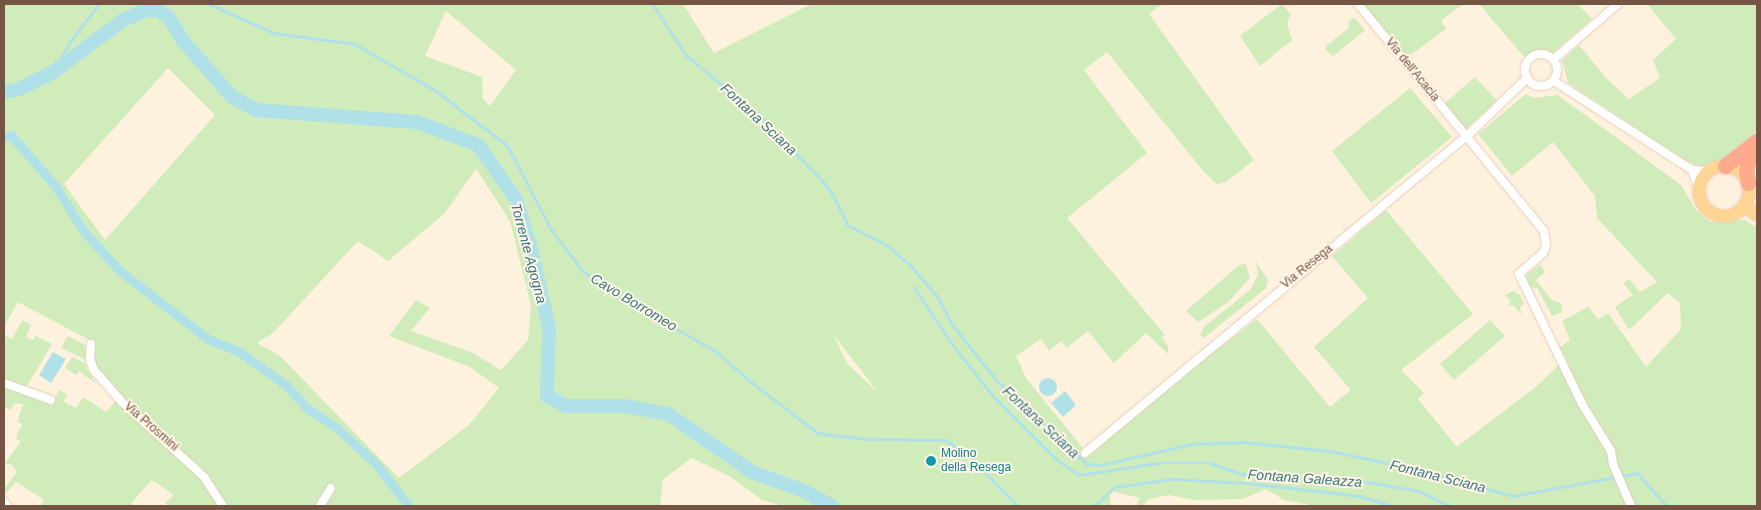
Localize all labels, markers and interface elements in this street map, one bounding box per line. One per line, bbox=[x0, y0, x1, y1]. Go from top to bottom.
street label: Via dell'Acacia bbox=[1382, 35, 1442, 105]
water label: Fontana Sciana bbox=[717, 79, 801, 159]
water label: Torrente Agogna bbox=[507, 201, 551, 305]
street label: Via Resega bbox=[1278, 242, 1336, 292]
water label: Cavo Borromeo bbox=[588, 270, 680, 334]
water label: Fontana Sciana bbox=[999, 382, 1083, 462]
street label: Via Prosmini bbox=[121, 400, 181, 454]
place label: Molino della Resega bbox=[941, 447, 1011, 475]
marker: Molino della Resega bbox=[925, 455, 937, 467]
water label: Fontana Sciana bbox=[1388, 456, 1488, 496]
water label: Fontana Galeazza bbox=[1247, 466, 1363, 490]

